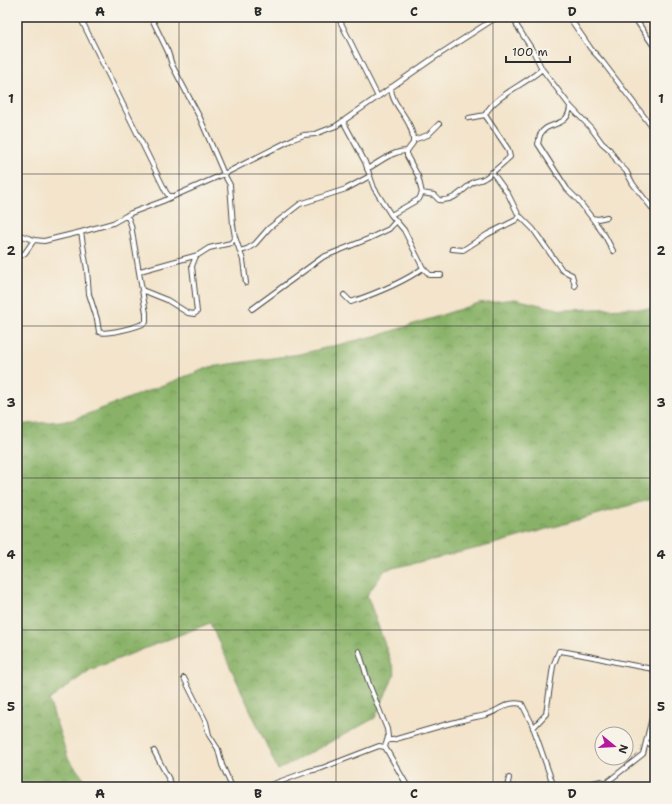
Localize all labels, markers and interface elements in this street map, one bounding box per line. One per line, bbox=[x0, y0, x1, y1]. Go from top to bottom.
text: A bbox=[95, 3, 105, 20]
text: B bbox=[254, 3, 262, 20]
text: C bbox=[410, 3, 418, 20]
text: D bbox=[567, 3, 577, 20]
scale bar bbox=[506, 38, 570, 64]
text: 100 m bbox=[512, 44, 548, 60]
text: 1 bbox=[8, 90, 14, 107]
text: 1 bbox=[658, 90, 664, 107]
text: 2 bbox=[6, 242, 16, 259]
text: 2 bbox=[656, 242, 666, 259]
text: 3 bbox=[6, 394, 16, 411]
text: 3 bbox=[656, 394, 666, 411]
text: 4 bbox=[6, 546, 16, 563]
text: 4 bbox=[656, 546, 666, 563]
text: 5 bbox=[7, 698, 15, 715]
text: 5 bbox=[657, 698, 665, 715]
north arrow bbox=[594, 726, 634, 766]
text: N bbox=[614, 742, 632, 756]
text: A bbox=[95, 785, 105, 802]
text: B bbox=[254, 785, 262, 802]
text: C bbox=[410, 785, 418, 802]
text: D bbox=[567, 785, 577, 802]

